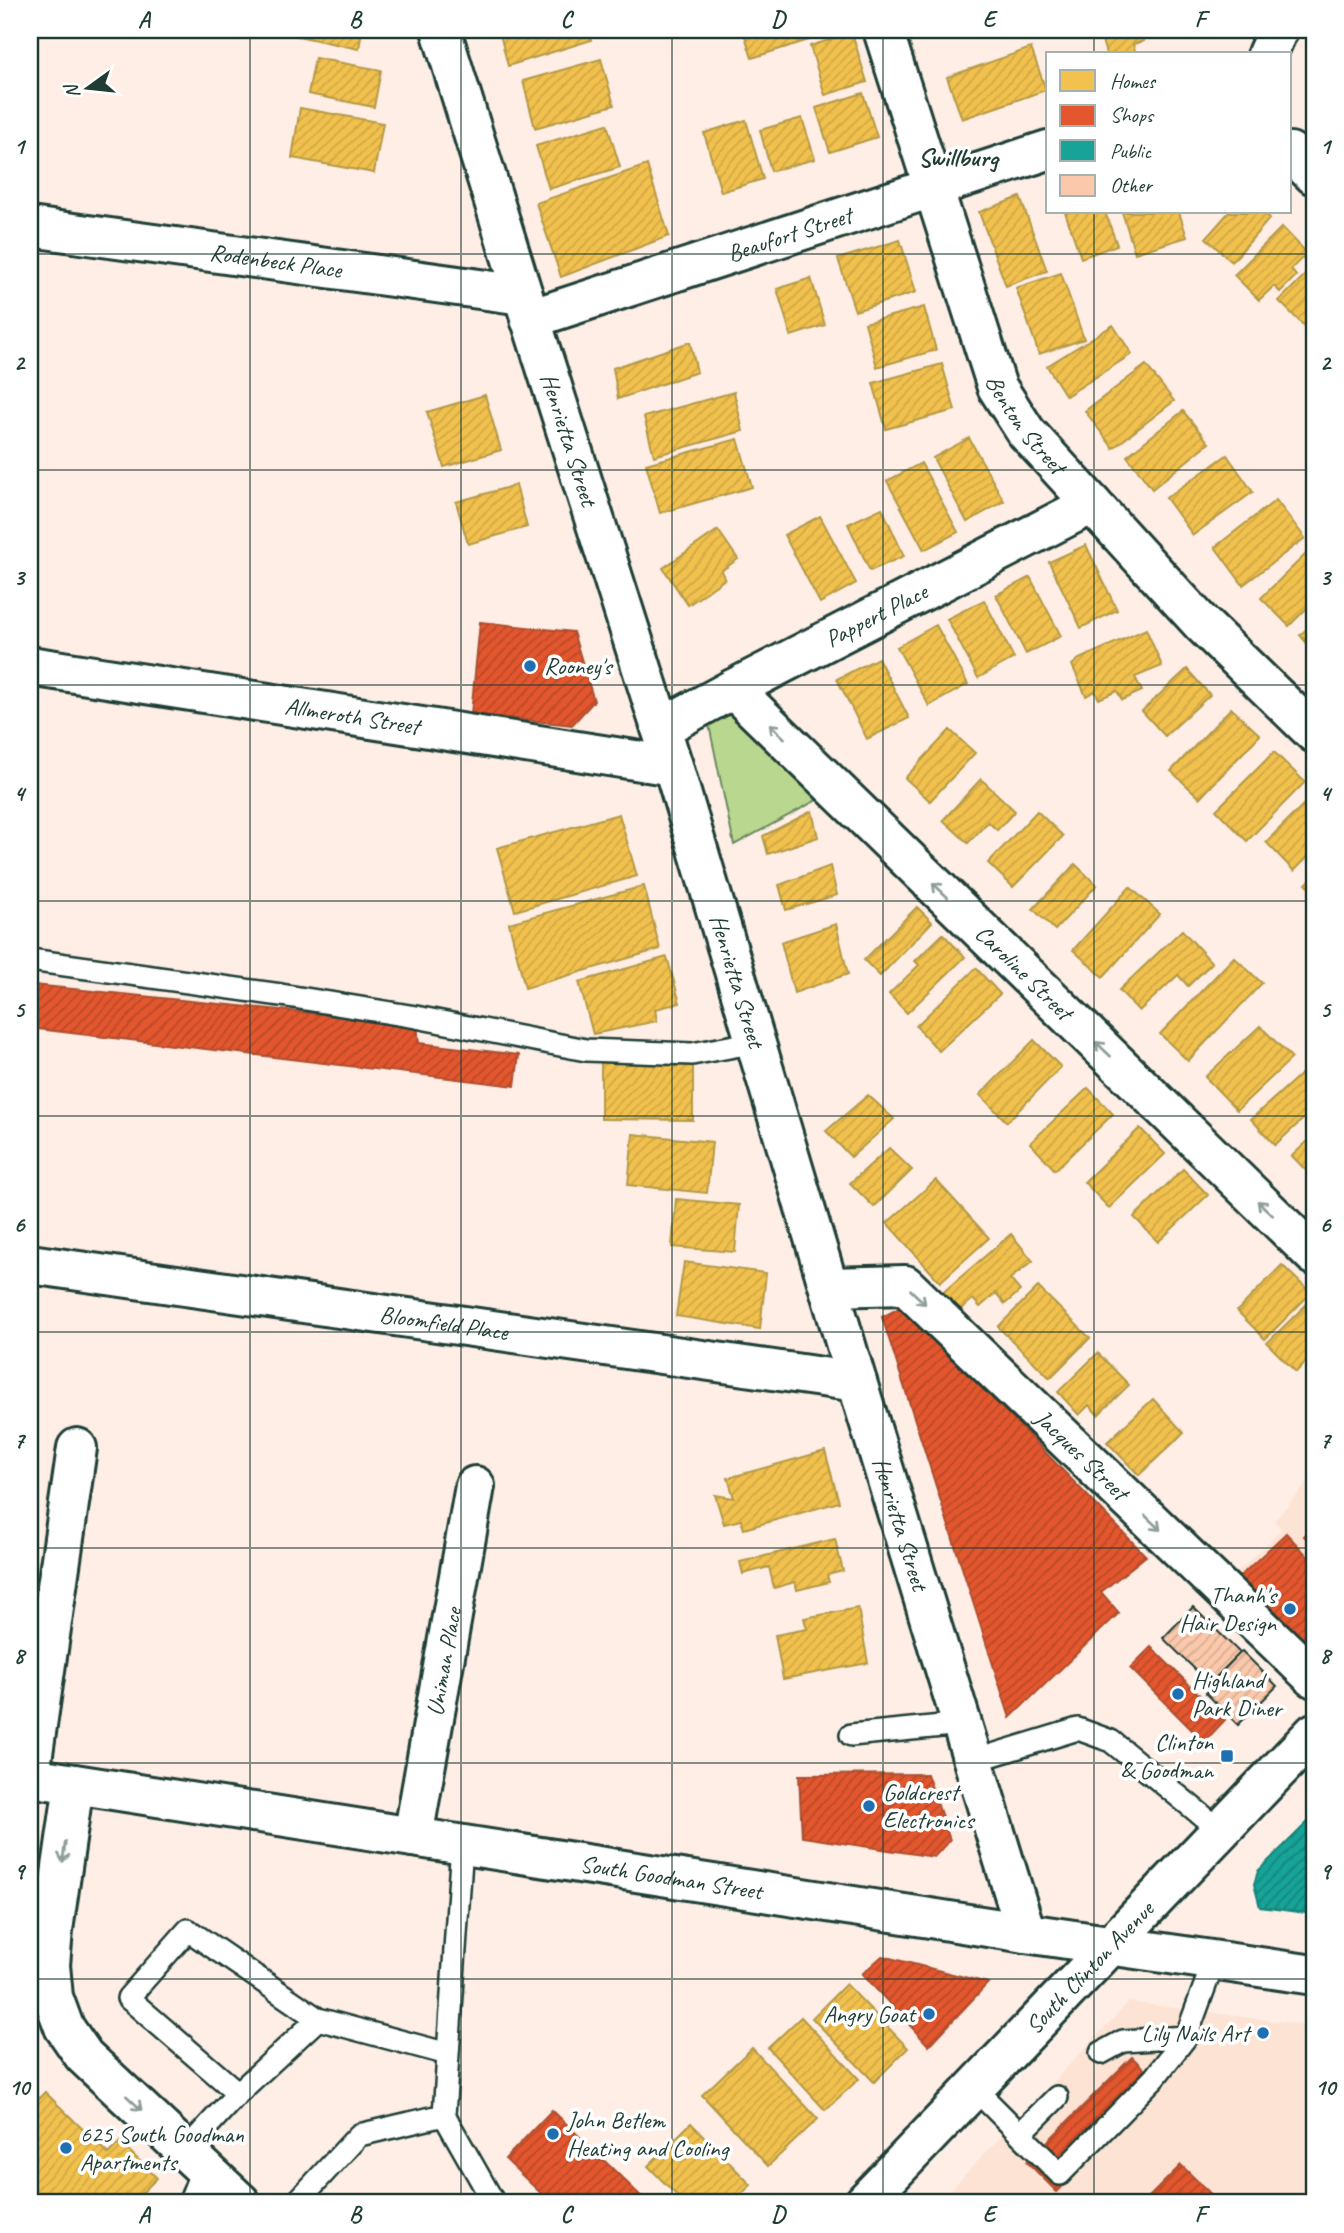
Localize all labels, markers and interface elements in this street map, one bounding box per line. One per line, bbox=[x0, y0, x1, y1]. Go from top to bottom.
text: A bbox=[138, 5, 152, 34]
text: B bbox=[349, 5, 363, 34]
text: C bbox=[561, 5, 575, 34]
text: D bbox=[771, 5, 787, 34]
text: E bbox=[983, 5, 999, 34]
text: F bbox=[1195, 5, 1211, 34]
north arrow bbox=[52, 52, 122, 122]
legend bbox=[1046, 52, 1292, 214]
text: Homes bbox=[1110, 68, 1157, 94]
text: N bbox=[59, 80, 86, 101]
text: Shops bbox=[1110, 102, 1155, 128]
text: 1 bbox=[14, 132, 27, 161]
text: 1 bbox=[1320, 132, 1333, 161]
text: Public bbox=[1110, 138, 1152, 164]
district label: Swillburg bbox=[918, 141, 1001, 174]
text: Other bbox=[1110, 172, 1153, 198]
street label: Beaufort Street bbox=[724, 199, 858, 269]
street label: Rodenbeck Place bbox=[208, 237, 346, 285]
text: 2 bbox=[14, 348, 27, 377]
text: 2 bbox=[1320, 348, 1333, 377]
street label: Henrietta Street bbox=[534, 370, 605, 511]
street label: Benton Street bbox=[979, 372, 1074, 483]
text: 3 bbox=[14, 563, 27, 592]
text: 3 bbox=[1320, 563, 1333, 592]
street label: Pappert Place bbox=[820, 575, 934, 654]
place label: Rooney's bbox=[544, 651, 614, 681]
marker: Rooney's bbox=[522, 658, 538, 674]
street label: Allmeroth Street bbox=[283, 691, 424, 742]
one-way arrow bbox=[769, 723, 786, 740]
text: 4 bbox=[14, 779, 27, 808]
text: 4 bbox=[1320, 779, 1333, 808]
one-way arrow bbox=[932, 882, 949, 899]
street label: Henrietta Street bbox=[703, 911, 772, 1053]
street label: Caroline Street bbox=[969, 918, 1081, 1029]
text: 5 bbox=[14, 995, 26, 1024]
text: 5 bbox=[1320, 995, 1332, 1024]
one-way arrow bbox=[1094, 1040, 1111, 1057]
one-way arrow bbox=[1257, 1199, 1274, 1216]
text: 6 bbox=[14, 1210, 27, 1239]
text: 6 bbox=[1320, 1210, 1333, 1239]
one-way arrow bbox=[909, 1289, 926, 1306]
street label: Bloomfield Place bbox=[378, 1299, 512, 1347]
street label: Jacques Street bbox=[1028, 1402, 1137, 1509]
text: 7 bbox=[14, 1426, 27, 1455]
text: 7 bbox=[1320, 1426, 1333, 1455]
street label: Henrietta Street bbox=[866, 1454, 936, 1596]
one-way arrow bbox=[1144, 1514, 1161, 1531]
place label: Thanh's Hair Design bbox=[1179, 1580, 1279, 1638]
marker: Thanh's Hair Design bbox=[1282, 1601, 1298, 1617]
street label: Uniman Place bbox=[420, 1603, 469, 1718]
text: 8 bbox=[14, 1641, 27, 1670]
text: 8 bbox=[1320, 1641, 1333, 1670]
place label: Highland Park Diner bbox=[1192, 1665, 1284, 1723]
marker: Highland Park Diner bbox=[1170, 1686, 1186, 1702]
place label: Clinton & Goodman bbox=[1120, 1727, 1214, 1785]
marker: Clinton & Goodman bbox=[1219, 1748, 1235, 1764]
place label: Goldcrest Electronics bbox=[883, 1777, 976, 1835]
marker: Goldcrest Electronics bbox=[861, 1798, 877, 1814]
one-way arrow bbox=[57, 1840, 70, 1863]
street label: South Goodman Street bbox=[578, 1848, 766, 1907]
text: 9 bbox=[14, 1857, 27, 1886]
text: 9 bbox=[1320, 1857, 1333, 1886]
street label: South Clinton Avenue bbox=[1019, 1893, 1162, 2040]
place label: Angry Goat bbox=[824, 1999, 917, 2029]
marker: Angry Goat bbox=[921, 2006, 937, 2022]
place label: Lily Nails Art bbox=[1142, 2018, 1252, 2048]
marker: Lily Nails Art bbox=[1255, 2025, 1271, 2041]
text: 10 bbox=[9, 2073, 32, 2102]
text: 10 bbox=[1315, 2073, 1338, 2102]
one-way arrow bbox=[125, 2094, 142, 2111]
place label: John Betlem Heating and Cooling bbox=[566, 2105, 731, 2163]
place label: 625 South Goodman Apartments bbox=[80, 2119, 244, 2177]
marker: John Betlem Heating and Cooling bbox=[545, 2126, 561, 2142]
marker: 625 South Goodman Apartments bbox=[58, 2140, 74, 2156]
text: A bbox=[138, 2200, 152, 2229]
text: B bbox=[349, 2200, 363, 2229]
text: C bbox=[561, 2200, 575, 2229]
text: D bbox=[771, 2200, 787, 2229]
text: E bbox=[983, 2200, 999, 2229]
text: F bbox=[1195, 2200, 1211, 2229]

